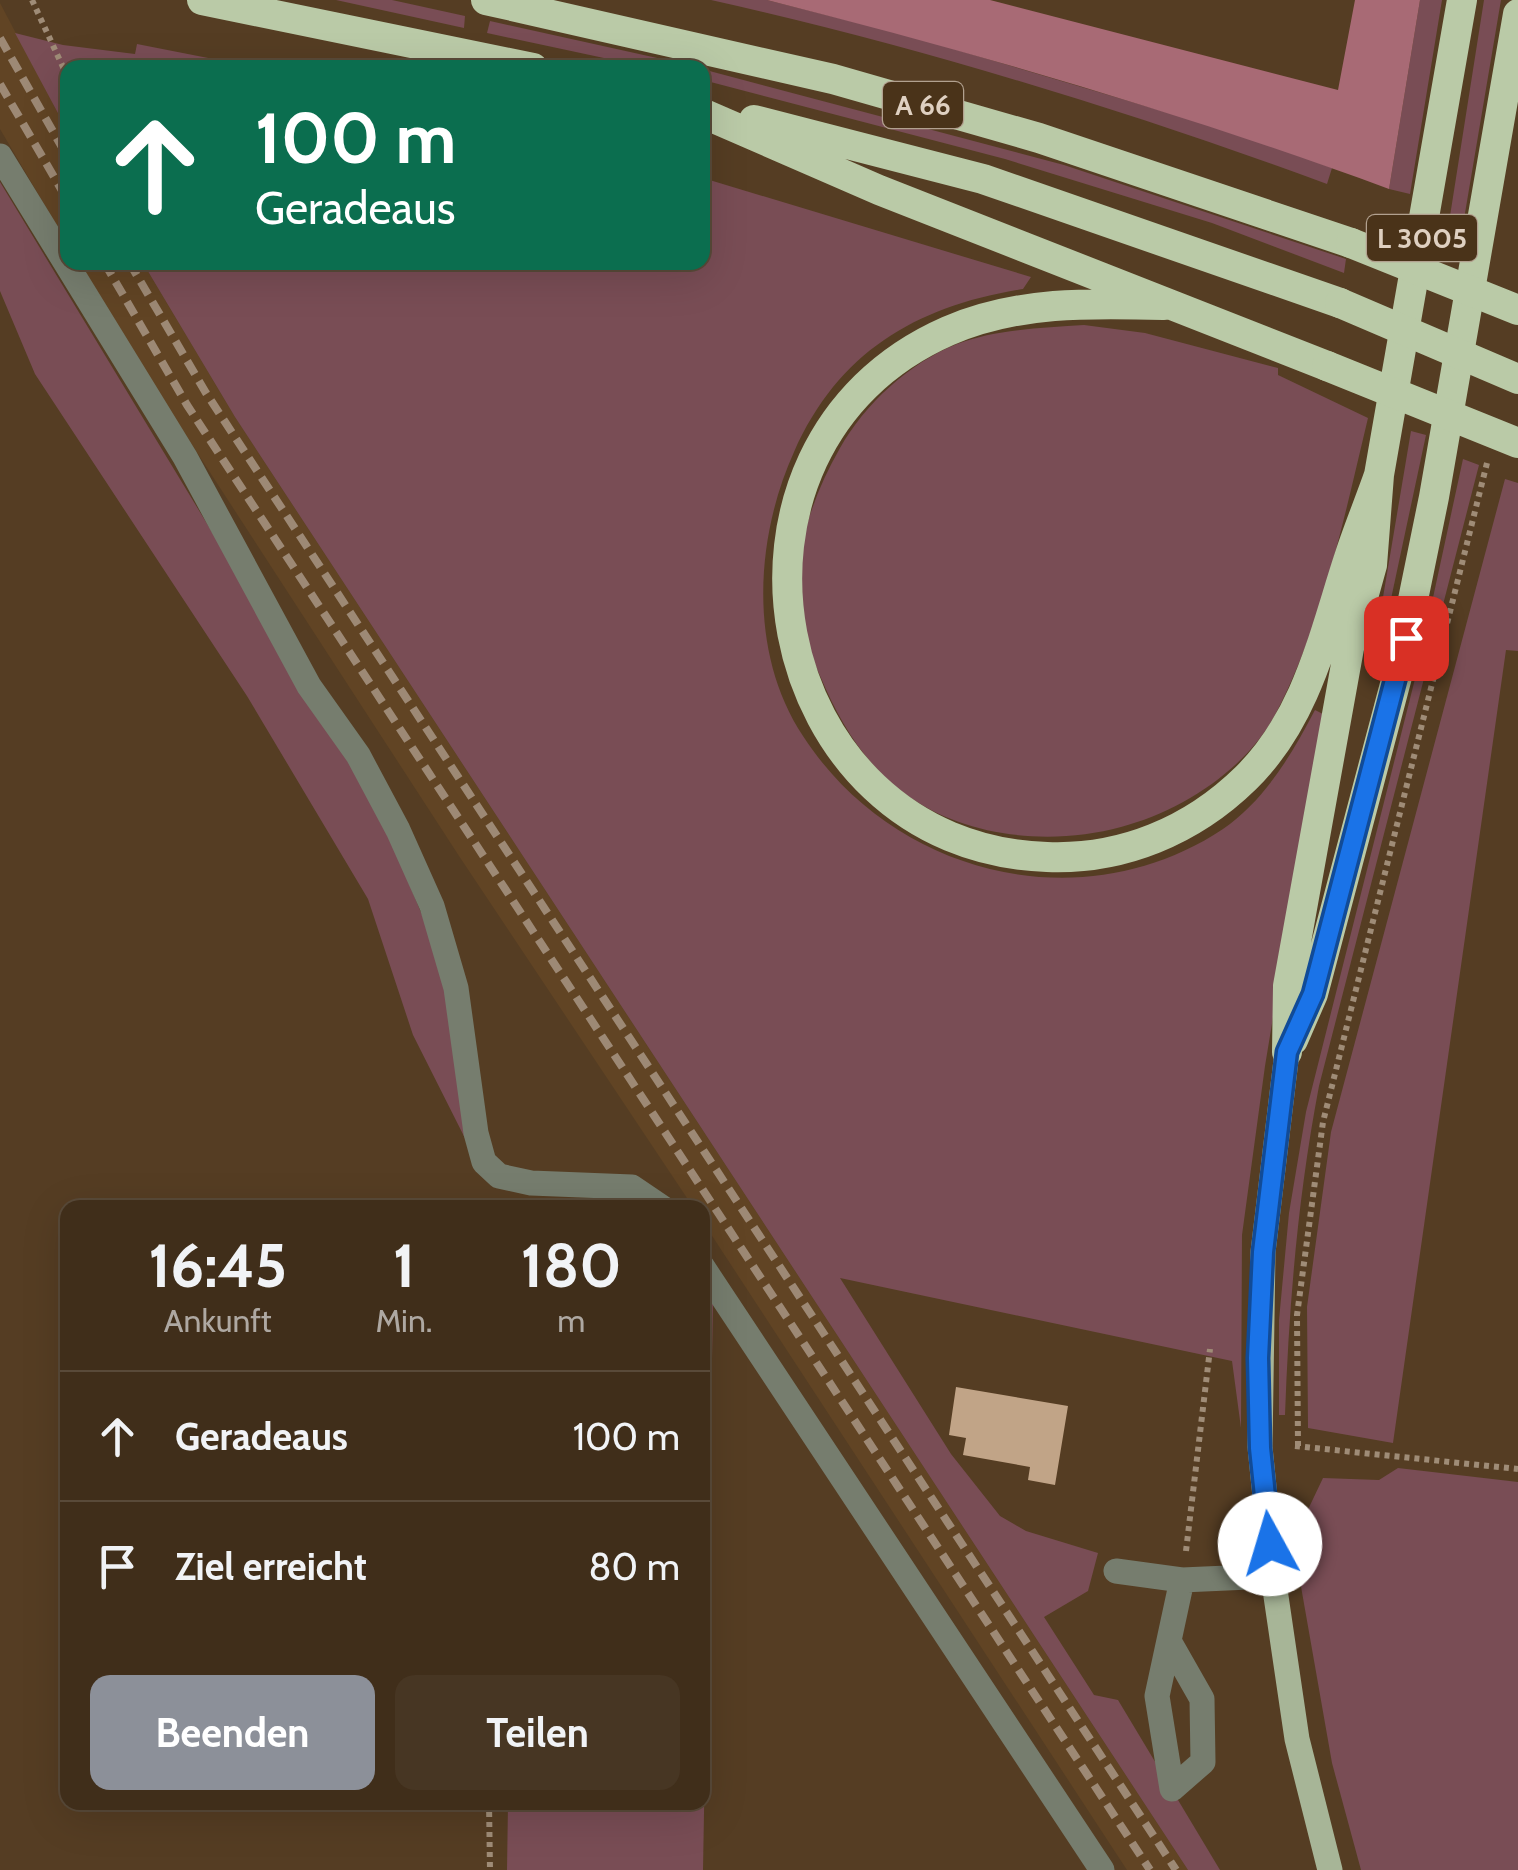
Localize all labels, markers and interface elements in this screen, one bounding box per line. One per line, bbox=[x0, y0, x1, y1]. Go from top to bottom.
road number: A 66 bbox=[883, 82, 963, 128]
text: 100 m bbox=[255, 95, 456, 181]
icon: ahead bbox=[90, 100, 220, 230]
text: Geradeaus bbox=[255, 181, 455, 235]
road number: L 3005 bbox=[1367, 215, 1477, 261]
pin bbox=[1364, 596, 1449, 681]
icon: arrive bbox=[1379, 611, 1434, 666]
text: 16:45 bbox=[148, 1229, 287, 1302]
text: 1 bbox=[393, 1229, 415, 1302]
text: 180 bbox=[521, 1229, 622, 1302]
text: Ankunft bbox=[164, 1301, 272, 1340]
text: Min. bbox=[375, 1301, 432, 1340]
text: m bbox=[557, 1301, 585, 1340]
icon: ahead bbox=[90, 1409, 145, 1464]
text: Geradeaus bbox=[175, 1413, 348, 1460]
text: 100 m bbox=[573, 1413, 680, 1460]
position arrow bbox=[1218, 1492, 1322, 1596]
icon: arrive bbox=[90, 1539, 145, 1594]
text: Ziel erreicht bbox=[175, 1543, 367, 1590]
text: 80 m bbox=[589, 1543, 680, 1590]
button: Beenden bbox=[90, 1675, 375, 1790]
button: Teilen bbox=[395, 1675, 680, 1790]

